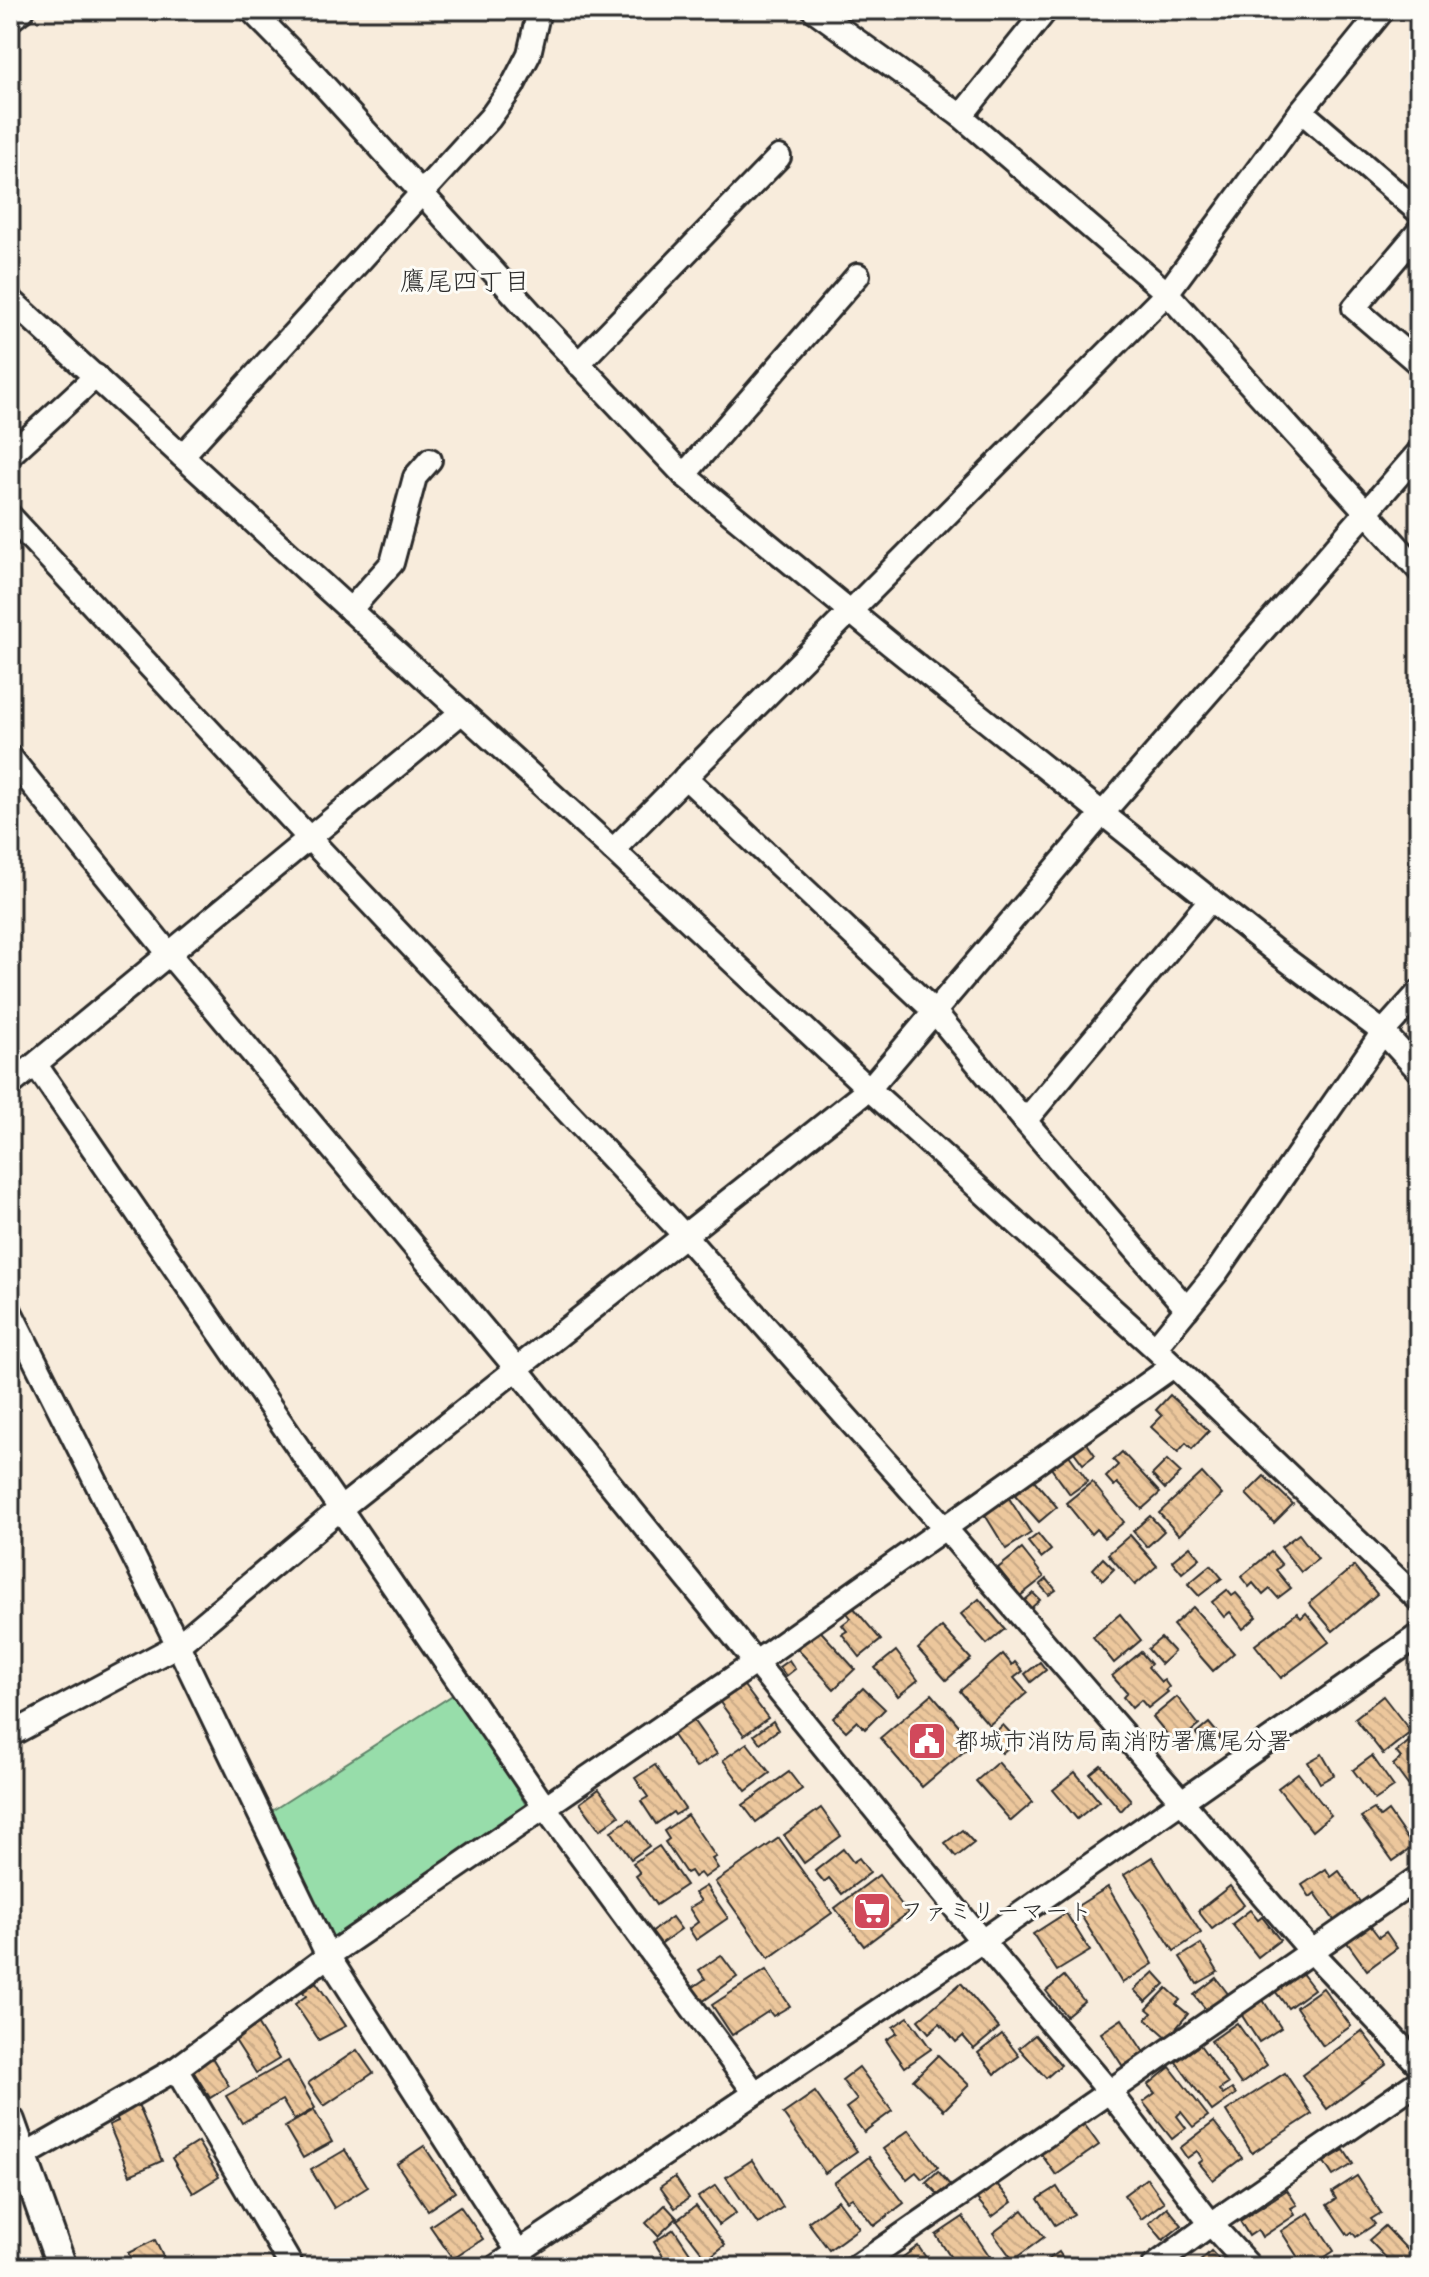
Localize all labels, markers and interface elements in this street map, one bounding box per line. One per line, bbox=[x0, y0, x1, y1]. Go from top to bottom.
district label: 鷹尾四丁目 bbox=[400, 263, 530, 298]
public building icon: 都城市消防局南消防署鷹尾分署 bbox=[906, 1720, 948, 1762]
place label: 都城市消防局南消防署鷹尾分署 bbox=[955, 1724, 1291, 1756]
supermarket icon: ファミリーマート bbox=[851, 1890, 893, 1932]
place label: ファミリーマート bbox=[900, 1894, 1092, 1926]

